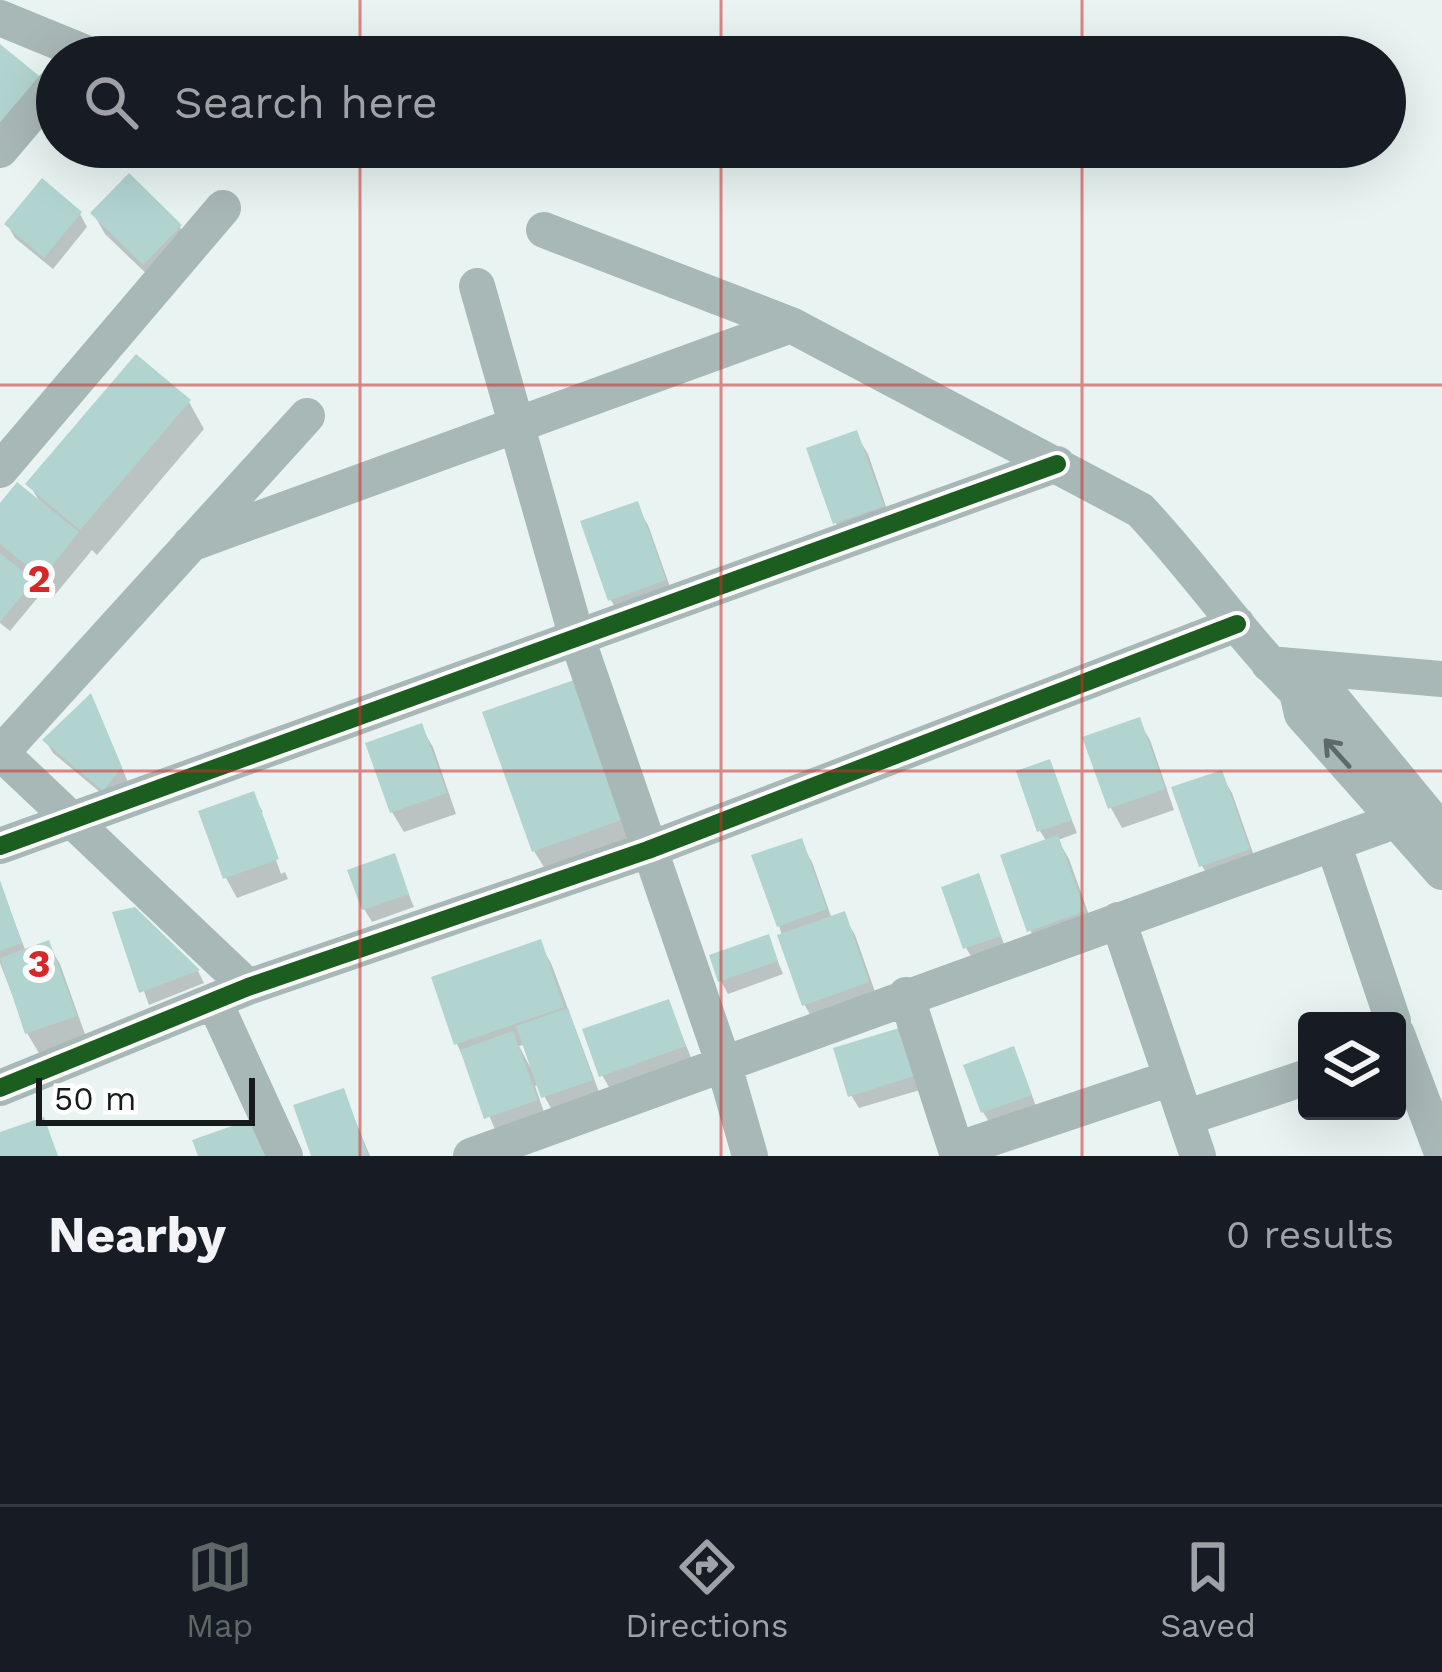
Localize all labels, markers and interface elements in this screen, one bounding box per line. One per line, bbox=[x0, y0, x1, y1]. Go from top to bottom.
search box bbox=[36, 36, 1406, 168]
icon: search bbox=[78, 69, 144, 135]
text: Search here bbox=[174, 76, 438, 129]
text: 2 bbox=[27, 556, 51, 601]
one-way arrow bbox=[1324, 738, 1351, 769]
text: 3 bbox=[27, 941, 51, 986]
map controls bbox=[1298, 1012, 1406, 1120]
button: layers bbox=[1298, 1012, 1406, 1120]
scale bar bbox=[36, 1072, 255, 1125]
text: 50 m bbox=[54, 1079, 136, 1118]
text: Nearby bbox=[48, 1205, 226, 1264]
text: 0 results bbox=[1226, 1212, 1394, 1257]
tab: Map bbox=[186, 1534, 253, 1645]
tab: Directions bbox=[625, 1534, 788, 1645]
tab: Saved bbox=[1160, 1534, 1256, 1645]

